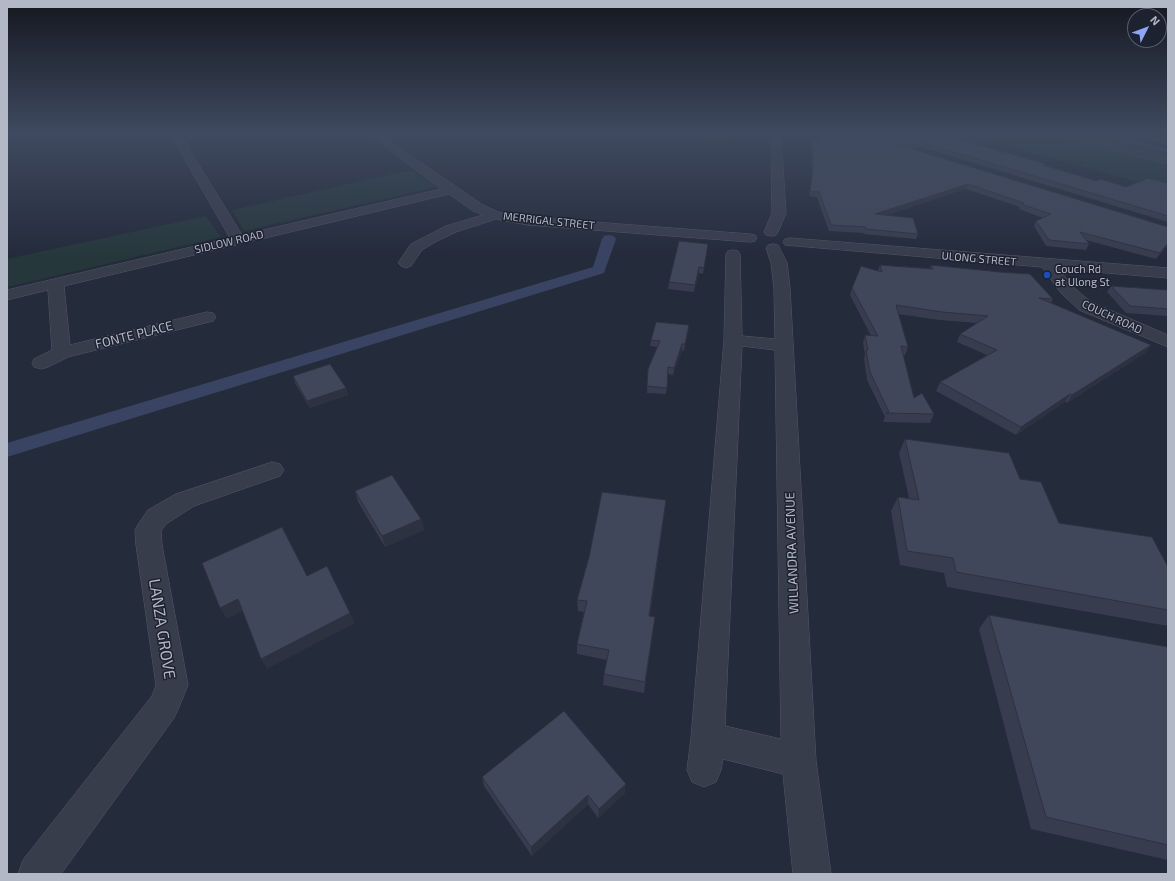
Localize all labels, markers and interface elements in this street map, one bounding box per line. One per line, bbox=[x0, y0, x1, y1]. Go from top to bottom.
north arrow bbox=[1127, 8, 1167, 48]
text: N bbox=[1148, 13, 1163, 28]
street label: MERRIGAL STREET bbox=[502, 210, 596, 232]
street label: SIDLOW ROAD bbox=[193, 228, 265, 256]
street label: ULONG STREET bbox=[941, 249, 1017, 269]
place label: Couch Rd at Ulong St bbox=[1055, 262, 1110, 288]
marker: Couch Rd at Ulong St bbox=[1042, 270, 1052, 280]
street label: COUCH ROAD bbox=[1080, 297, 1144, 337]
street label: FONTE PLACE bbox=[94, 318, 174, 352]
street label: WILLANDRA AVENUE bbox=[782, 492, 802, 614]
street label: LANZA GROVE bbox=[145, 577, 179, 681]

